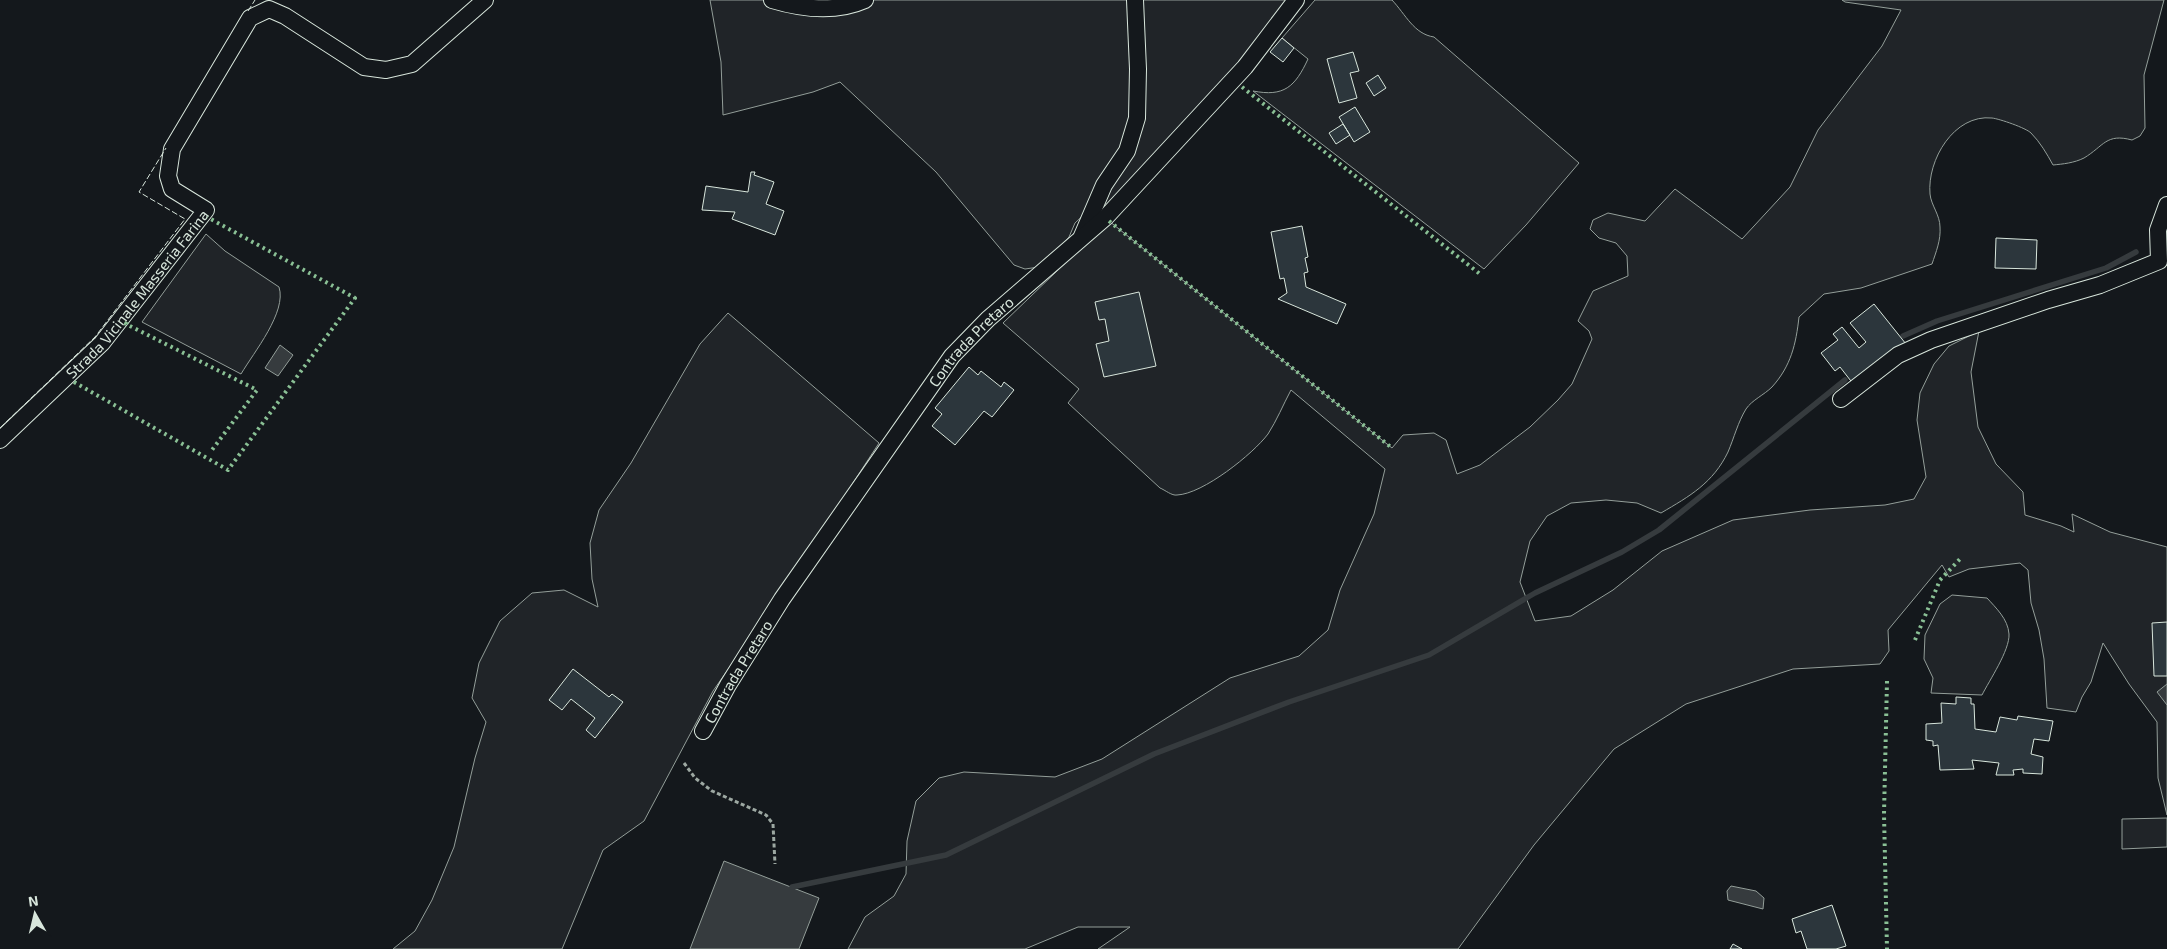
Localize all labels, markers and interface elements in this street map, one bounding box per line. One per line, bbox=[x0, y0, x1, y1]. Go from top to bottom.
street label: Strada Vicinale Masseria Farina bbox=[62, 206, 212, 382]
street label: Contrada Pretaro bbox=[925, 292, 1017, 390]
street label: Contrada Pretaro bbox=[700, 617, 776, 726]
north arrow bbox=[10, 889, 60, 939]
text: N bbox=[27, 892, 39, 910]

